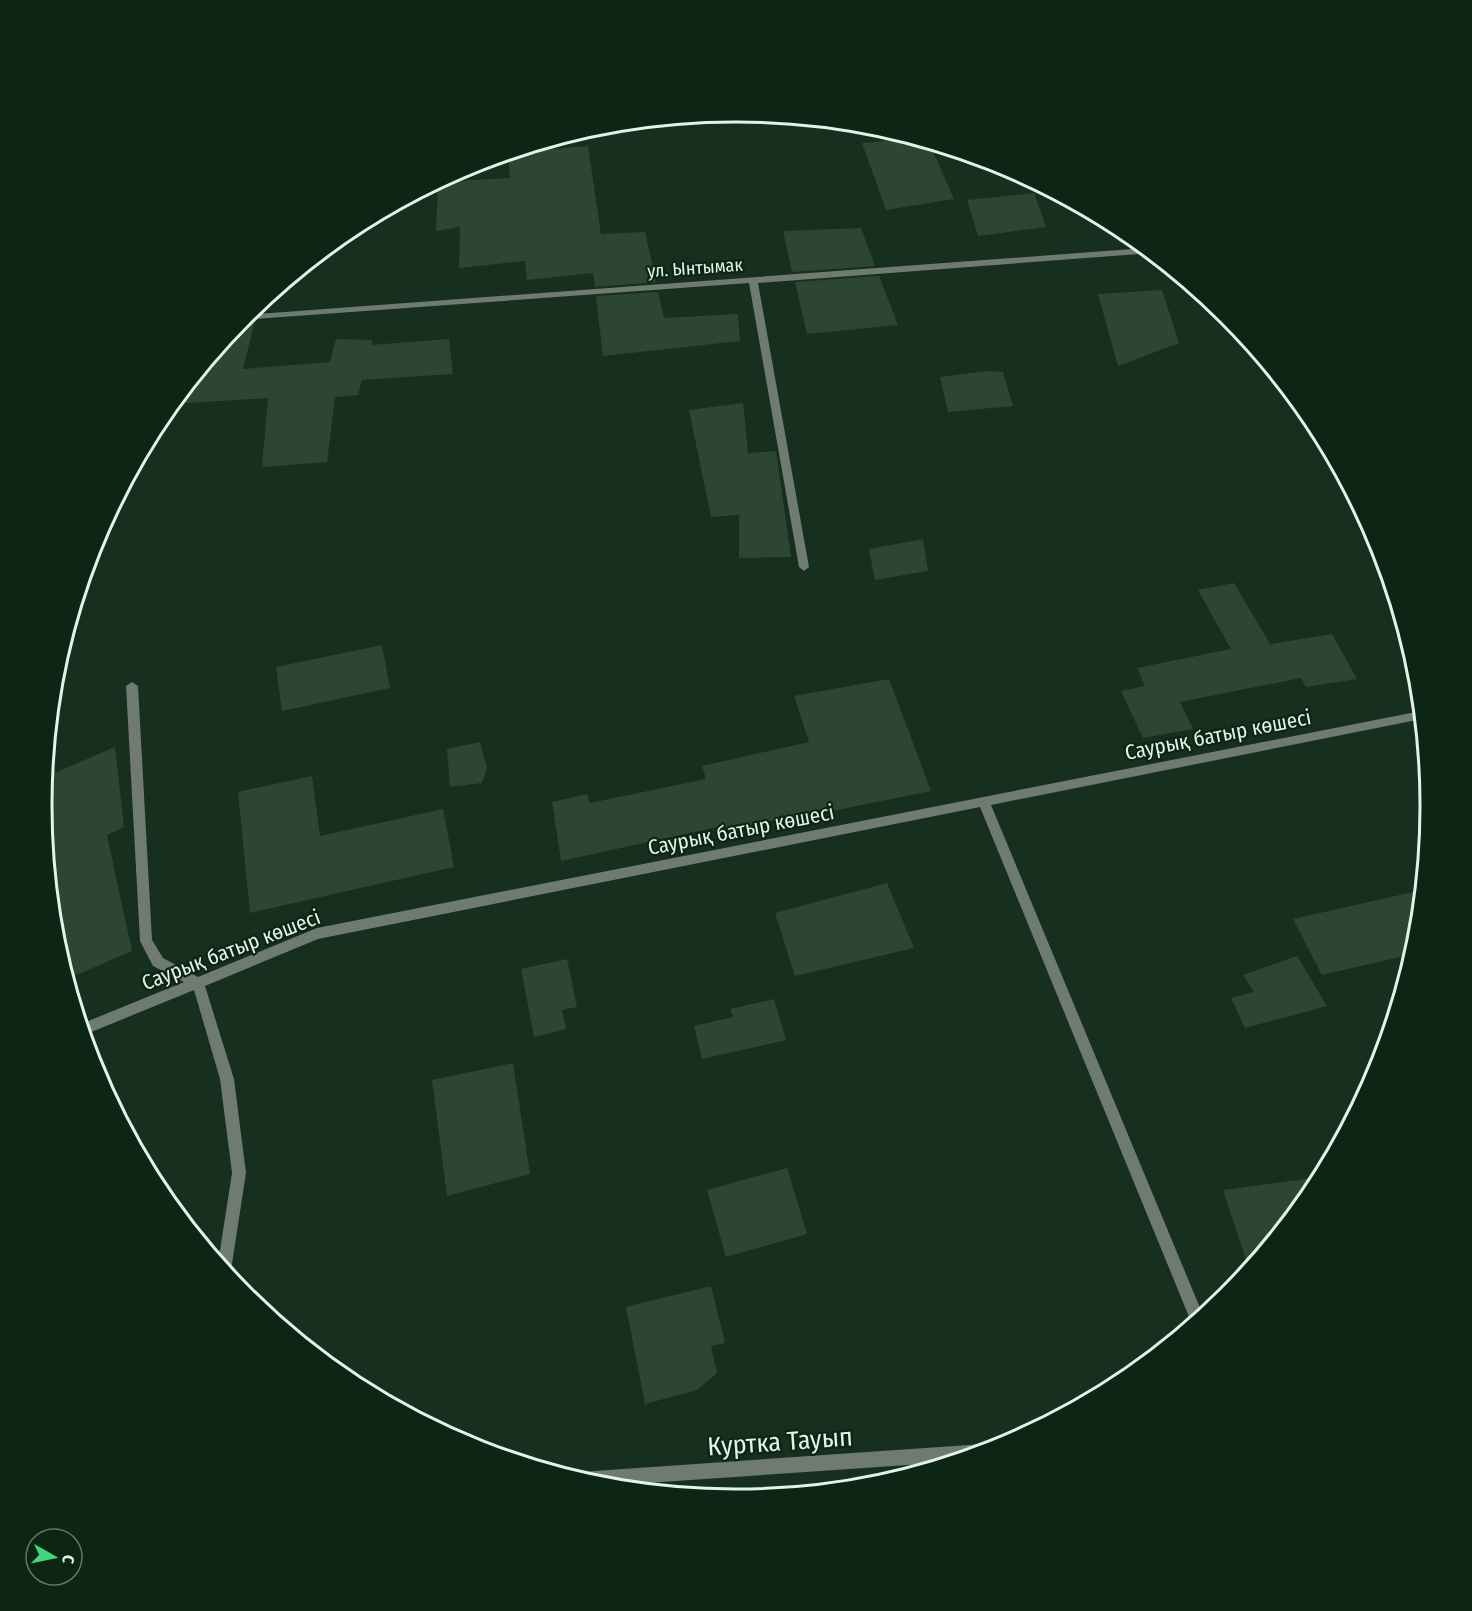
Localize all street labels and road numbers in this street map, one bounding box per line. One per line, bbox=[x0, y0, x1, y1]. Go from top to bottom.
street label: ул. Ынтымак bbox=[647, 254, 744, 282]
street label: Саурық батыр көшесі bbox=[1123, 704, 1313, 766]
street label: Саурық батыр көшесі bbox=[646, 799, 836, 861]
street label: Саурық батыр көшесі bbox=[138, 904, 324, 996]
street label: Куртка Тауып bbox=[706, 1421, 854, 1463]

